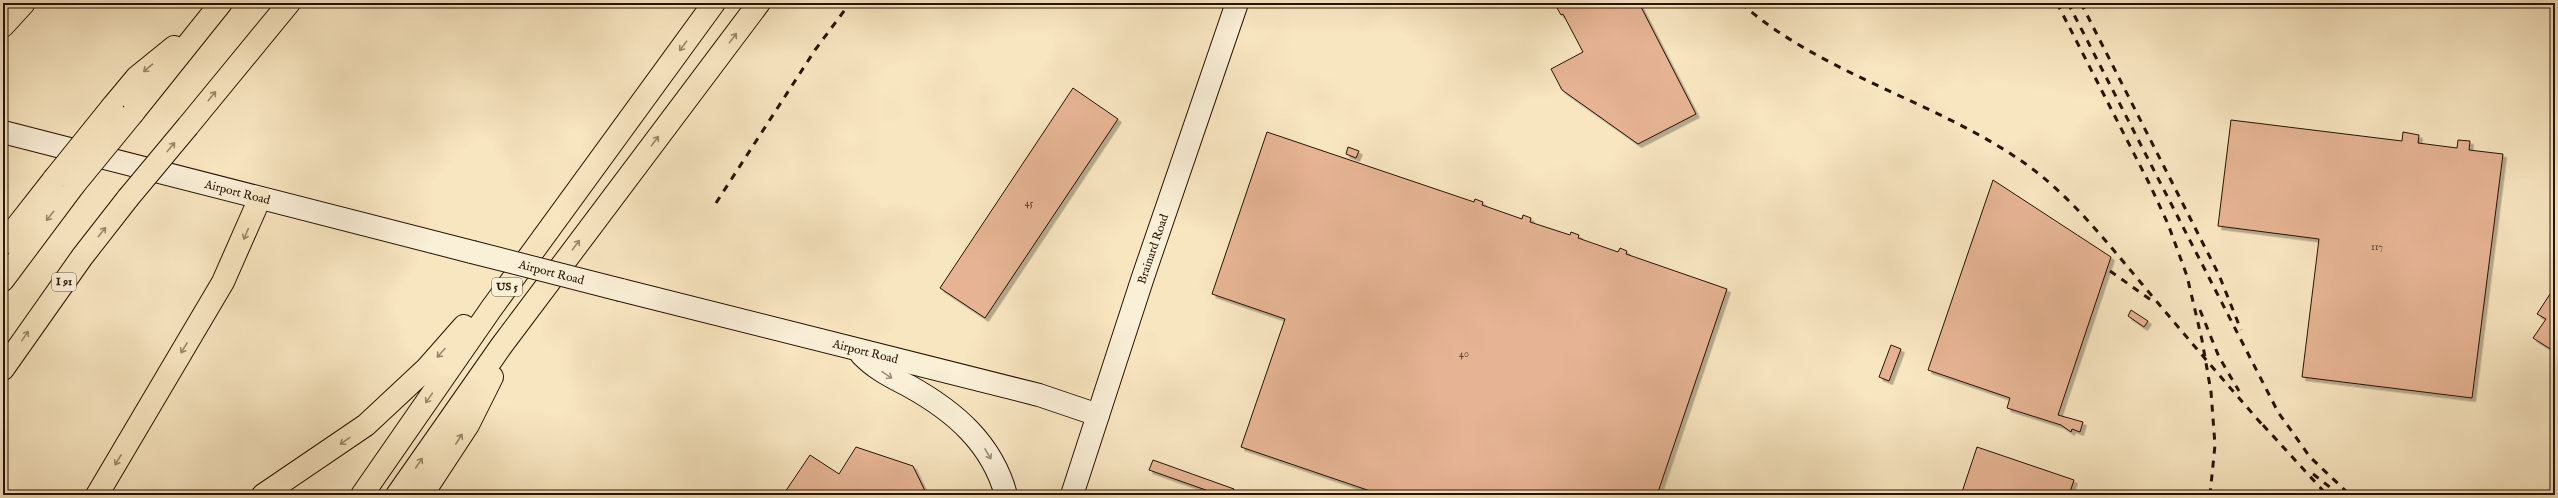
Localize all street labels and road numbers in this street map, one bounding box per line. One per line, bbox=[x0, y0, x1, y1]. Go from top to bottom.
street label: Airport Road bbox=[202, 176, 272, 208]
street label: Brainard Road bbox=[1134, 211, 1172, 286]
street label: Airport Road bbox=[516, 256, 586, 288]
road number: I 91 bbox=[52, 273, 76, 291]
road number: US 5 bbox=[492, 278, 522, 296]
street label: Airport Road bbox=[830, 336, 900, 367]

